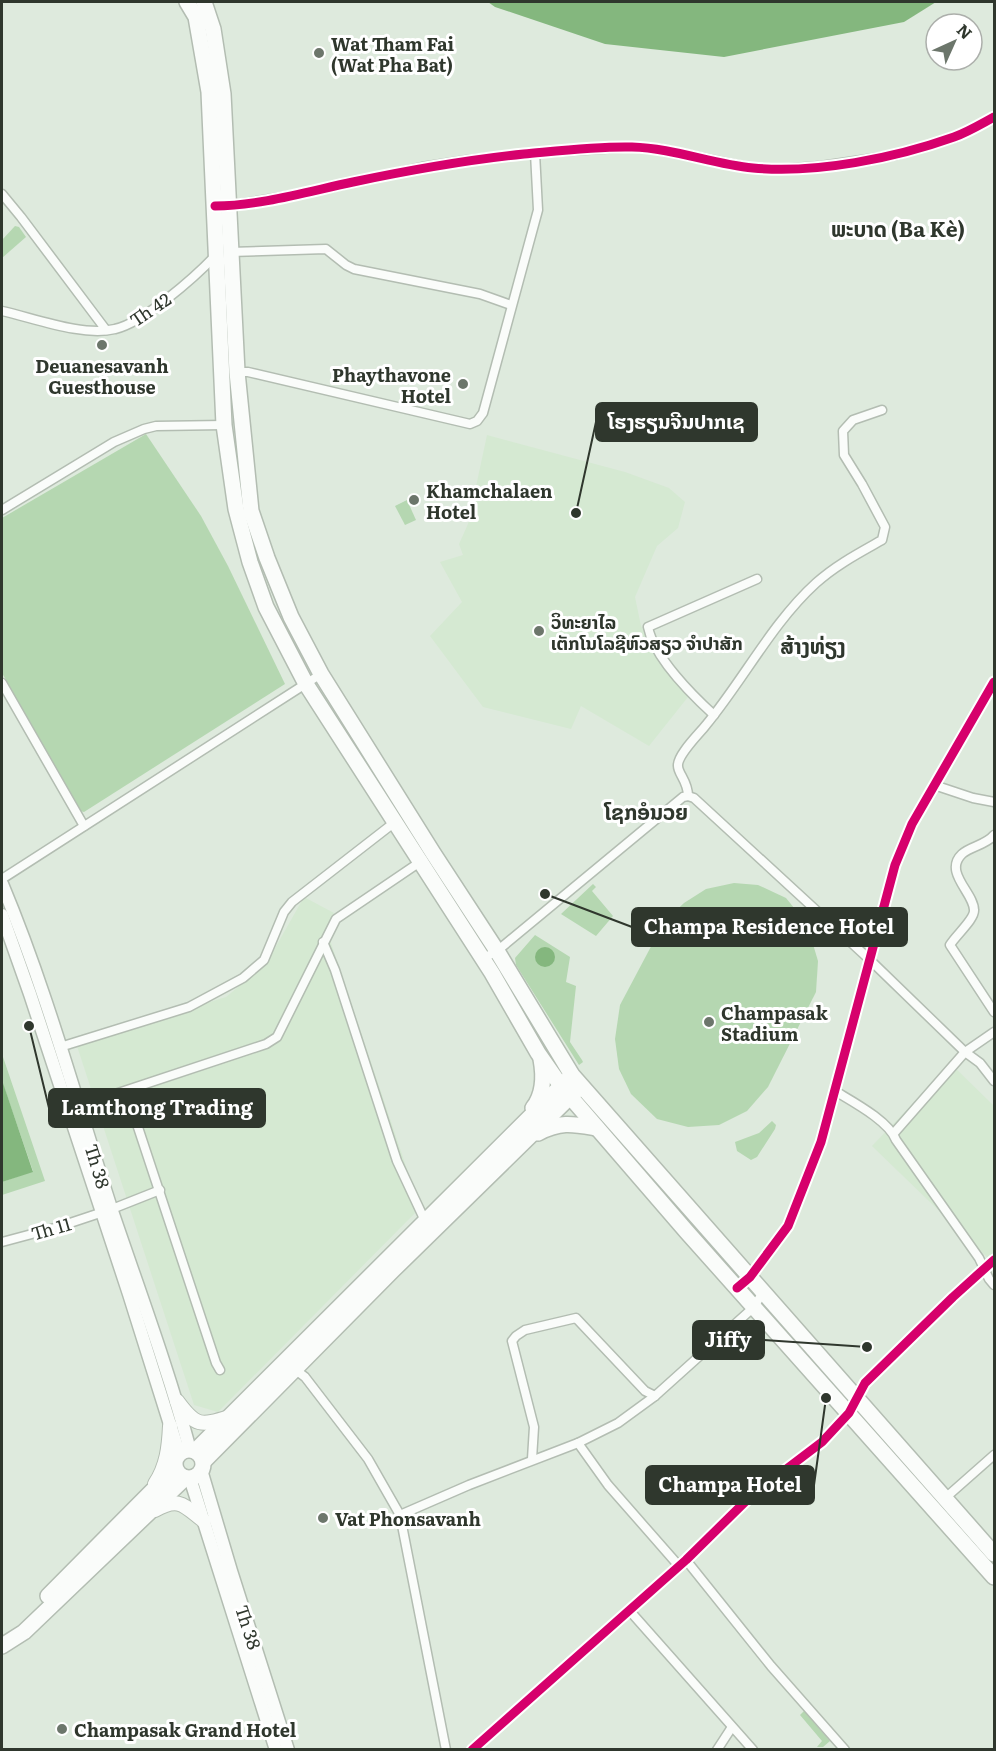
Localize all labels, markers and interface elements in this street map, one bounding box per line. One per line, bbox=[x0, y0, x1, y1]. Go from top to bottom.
north arrow bbox=[924, 12, 984, 72]
text: N bbox=[952, 17, 979, 44]
place label: Wat Tham Fai (Wat Pha Bat) bbox=[331, 30, 455, 78]
marker: Wat Tham Fai (Wat Pha Bat) bbox=[312, 46, 326, 60]
district label: ພະບາດ (Ba Kè) bbox=[831, 212, 965, 243]
street label: Th 42 bbox=[124, 285, 176, 333]
marker: Deuanesavanh Guesthouse bbox=[95, 338, 109, 352]
place label: Deuanesavanh Guesthouse bbox=[35, 352, 169, 400]
place label: Phaythavone Hotel bbox=[332, 361, 451, 409]
marker: Phaythavone Hotel bbox=[456, 377, 470, 391]
callout: ໂຮງຮຽນຈີນປາກເຊ bbox=[596, 403, 757, 441]
text: ໂຮງຮຽນຈີນປາກເຊ bbox=[606, 405, 745, 435]
place label: Khamchalaen Hotel bbox=[426, 477, 553, 525]
marker: Khamchalaen Hotel bbox=[407, 493, 421, 507]
place label: ວິທະຍາໄລ ເຕັກໂນໂລຊີຫົວສຽວ ຈຳປາສັກ bbox=[551, 608, 743, 656]
marker: ວິທະຍາໄລ ເຕັກໂນໂລຊີຫົວສຽວ ຈຳປາສັກ bbox=[532, 624, 546, 638]
district label: ສ້າງທ່ຽງ bbox=[780, 629, 846, 660]
district label: ໂຊກອໍນວຍ bbox=[603, 795, 688, 826]
callout: Champa Residence Hotel bbox=[632, 908, 907, 946]
text: Champa Residence Hotel bbox=[644, 910, 894, 940]
place label: Champasak Stadium bbox=[721, 999, 829, 1047]
marker: Champasak Stadium bbox=[702, 1015, 716, 1029]
callout: Lamthong Trading bbox=[49, 1089, 265, 1127]
text: Lamthong Trading bbox=[61, 1091, 254, 1121]
street label: Th 38 bbox=[78, 1140, 118, 1192]
street label: Th 11 bbox=[28, 1209, 74, 1247]
callout: Jiffy bbox=[693, 1321, 764, 1359]
text: Jiffy bbox=[704, 1323, 752, 1353]
callout: Champa Hotel bbox=[646, 1466, 814, 1504]
text: Champa Hotel bbox=[658, 1468, 802, 1498]
place label: Vat Phonsavanh bbox=[335, 1505, 481, 1532]
marker: Vat Phonsavanh bbox=[316, 1511, 330, 1525]
street label: Th 38 bbox=[229, 1601, 269, 1653]
place label: Champasak Grand Hotel bbox=[74, 1716, 297, 1743]
marker: Champasak Grand Hotel bbox=[55, 1722, 69, 1736]

